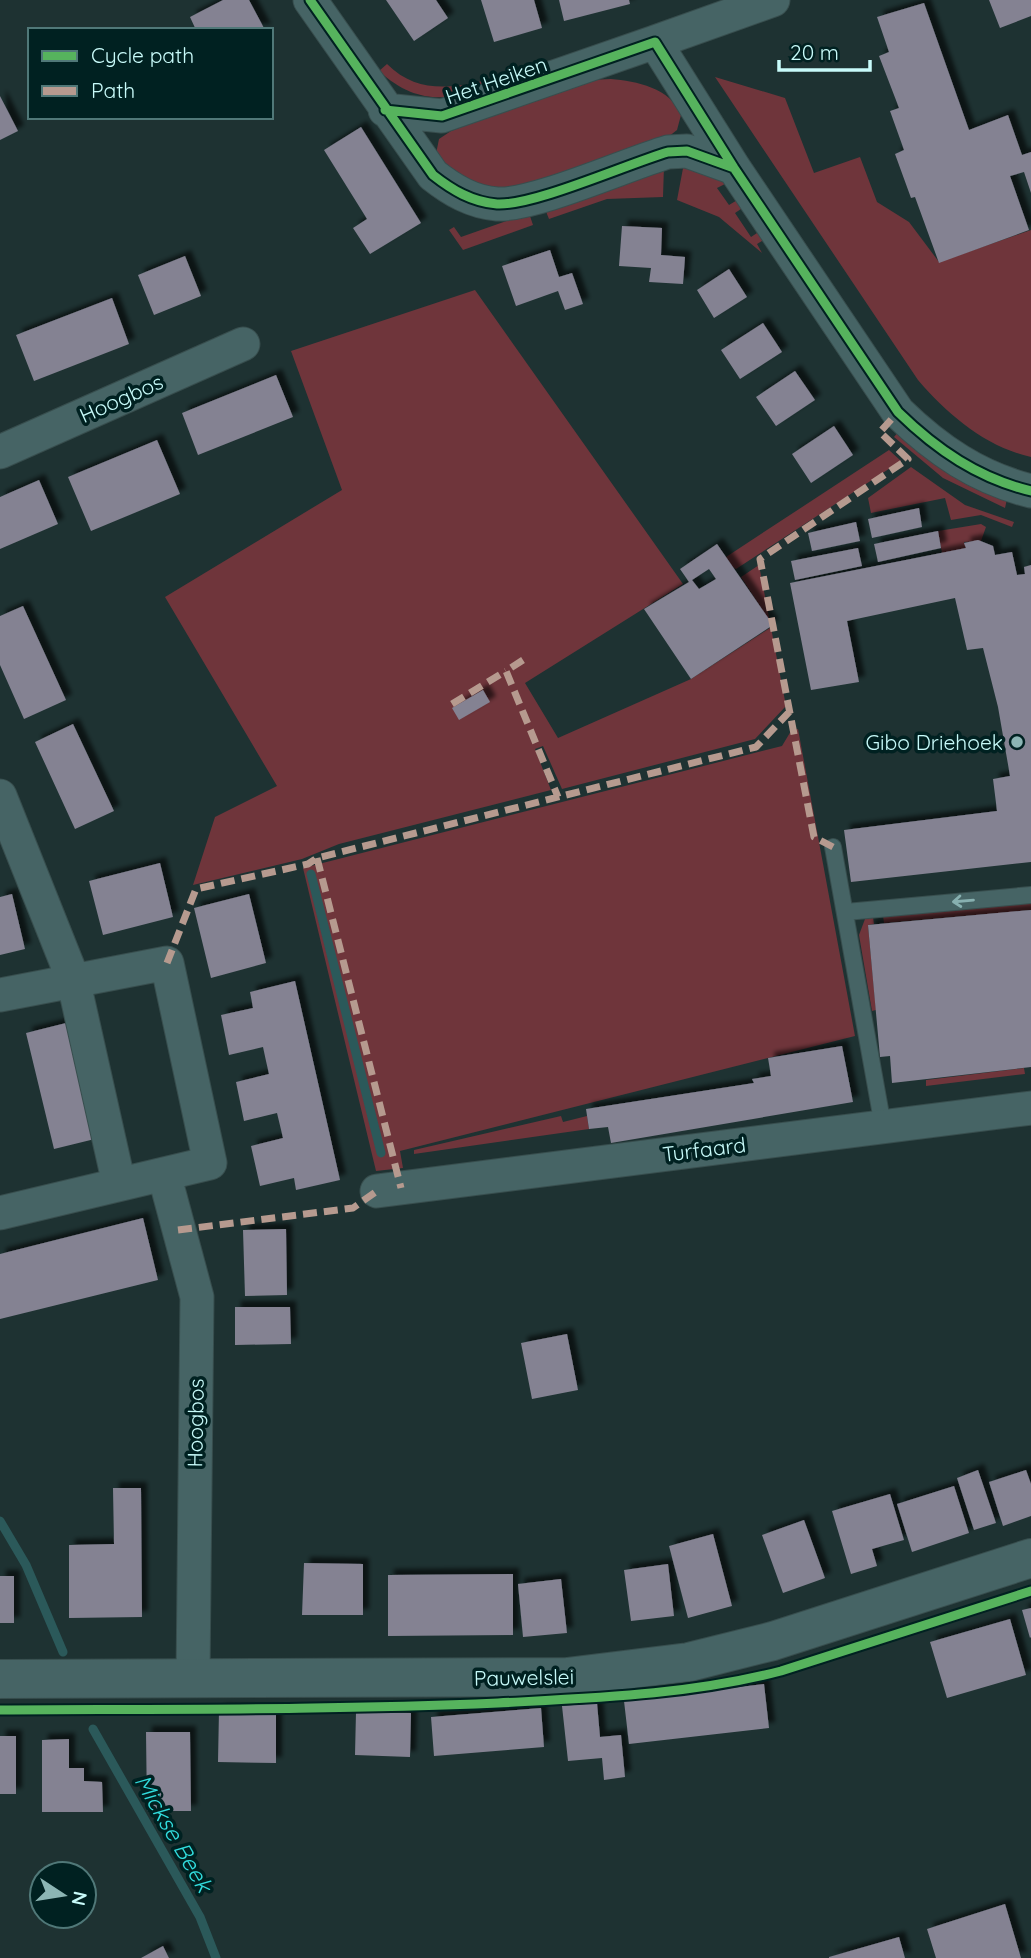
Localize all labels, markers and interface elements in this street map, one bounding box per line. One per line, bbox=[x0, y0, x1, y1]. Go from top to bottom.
legend bbox=[28, 28, 273, 119]
scale bar bbox=[779, 28, 870, 72]
text: 20 m bbox=[790, 39, 839, 65]
text: Cycle path bbox=[91, 42, 194, 68]
street label: Het Heiken bbox=[442, 50, 550, 110]
text: Path bbox=[91, 77, 135, 103]
street label: Hoogbos bbox=[75, 368, 167, 428]
place label: Gibo Driehoek bbox=[866, 729, 1003, 755]
marker: Gibo Driehoek bbox=[1009, 734, 1025, 750]
one-way arrow bbox=[952, 895, 975, 908]
street label: Turfaard bbox=[661, 1131, 747, 1167]
street label: Hoogbos bbox=[181, 1378, 209, 1468]
street label: Pauwelslei bbox=[474, 1663, 574, 1691]
water label: Mickse Beek bbox=[129, 1769, 220, 1899]
north arrow bbox=[28, 1860, 98, 1930]
text: N bbox=[66, 1889, 93, 1908]

